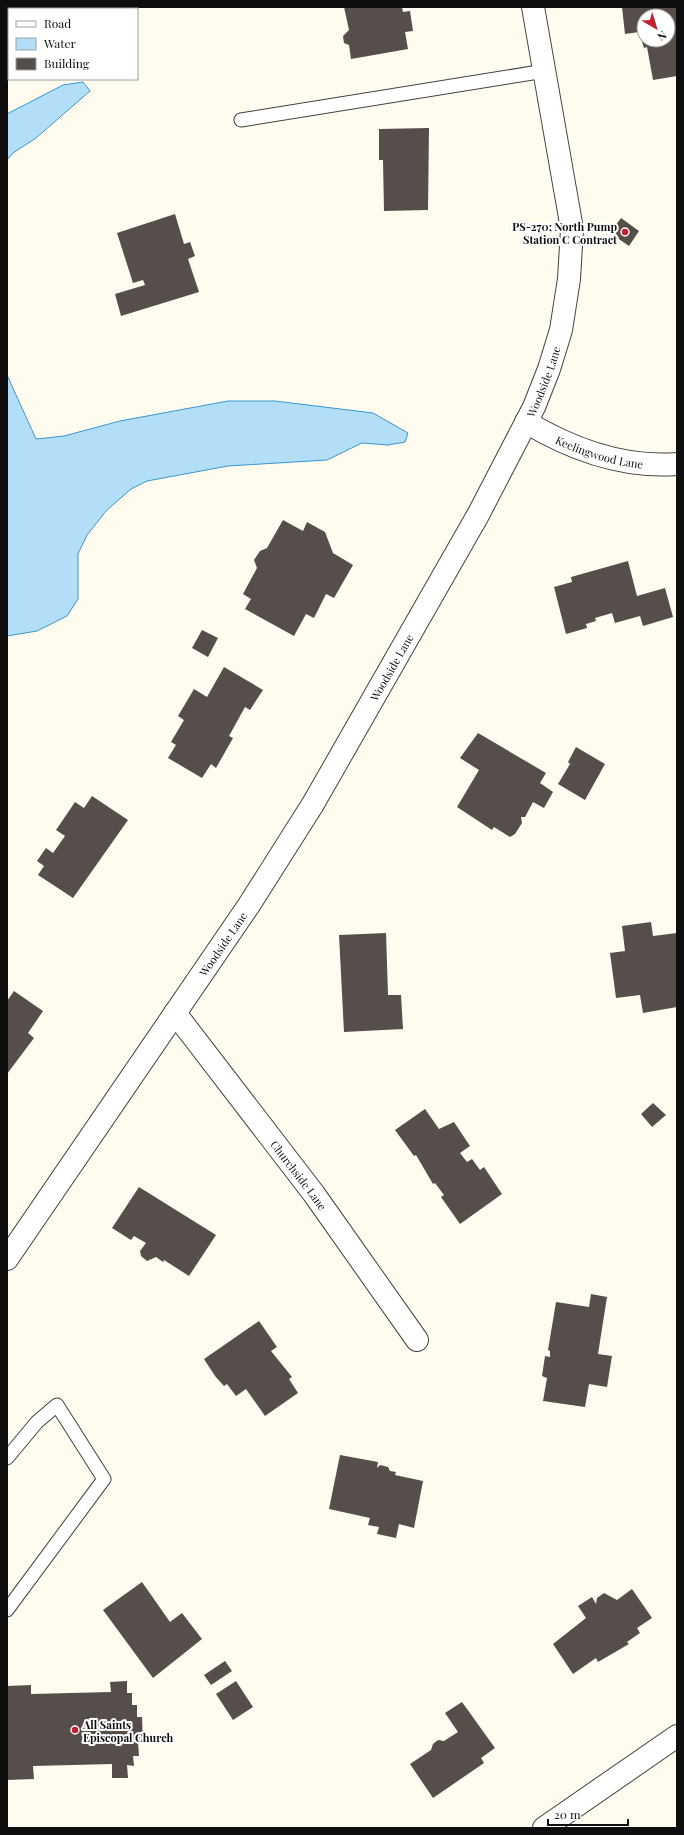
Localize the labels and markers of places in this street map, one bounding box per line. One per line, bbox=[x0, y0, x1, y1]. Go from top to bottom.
place label: PS-270; North Pump Station C Contract bbox=[512, 219, 617, 247]
marker: PS-270; North Pump Station C Contract bbox=[620, 227, 630, 237]
place label: All Saints Episcopal Church bbox=[82, 1717, 174, 1745]
marker: All Saints Episcopal Church bbox=[70, 1725, 80, 1735]

